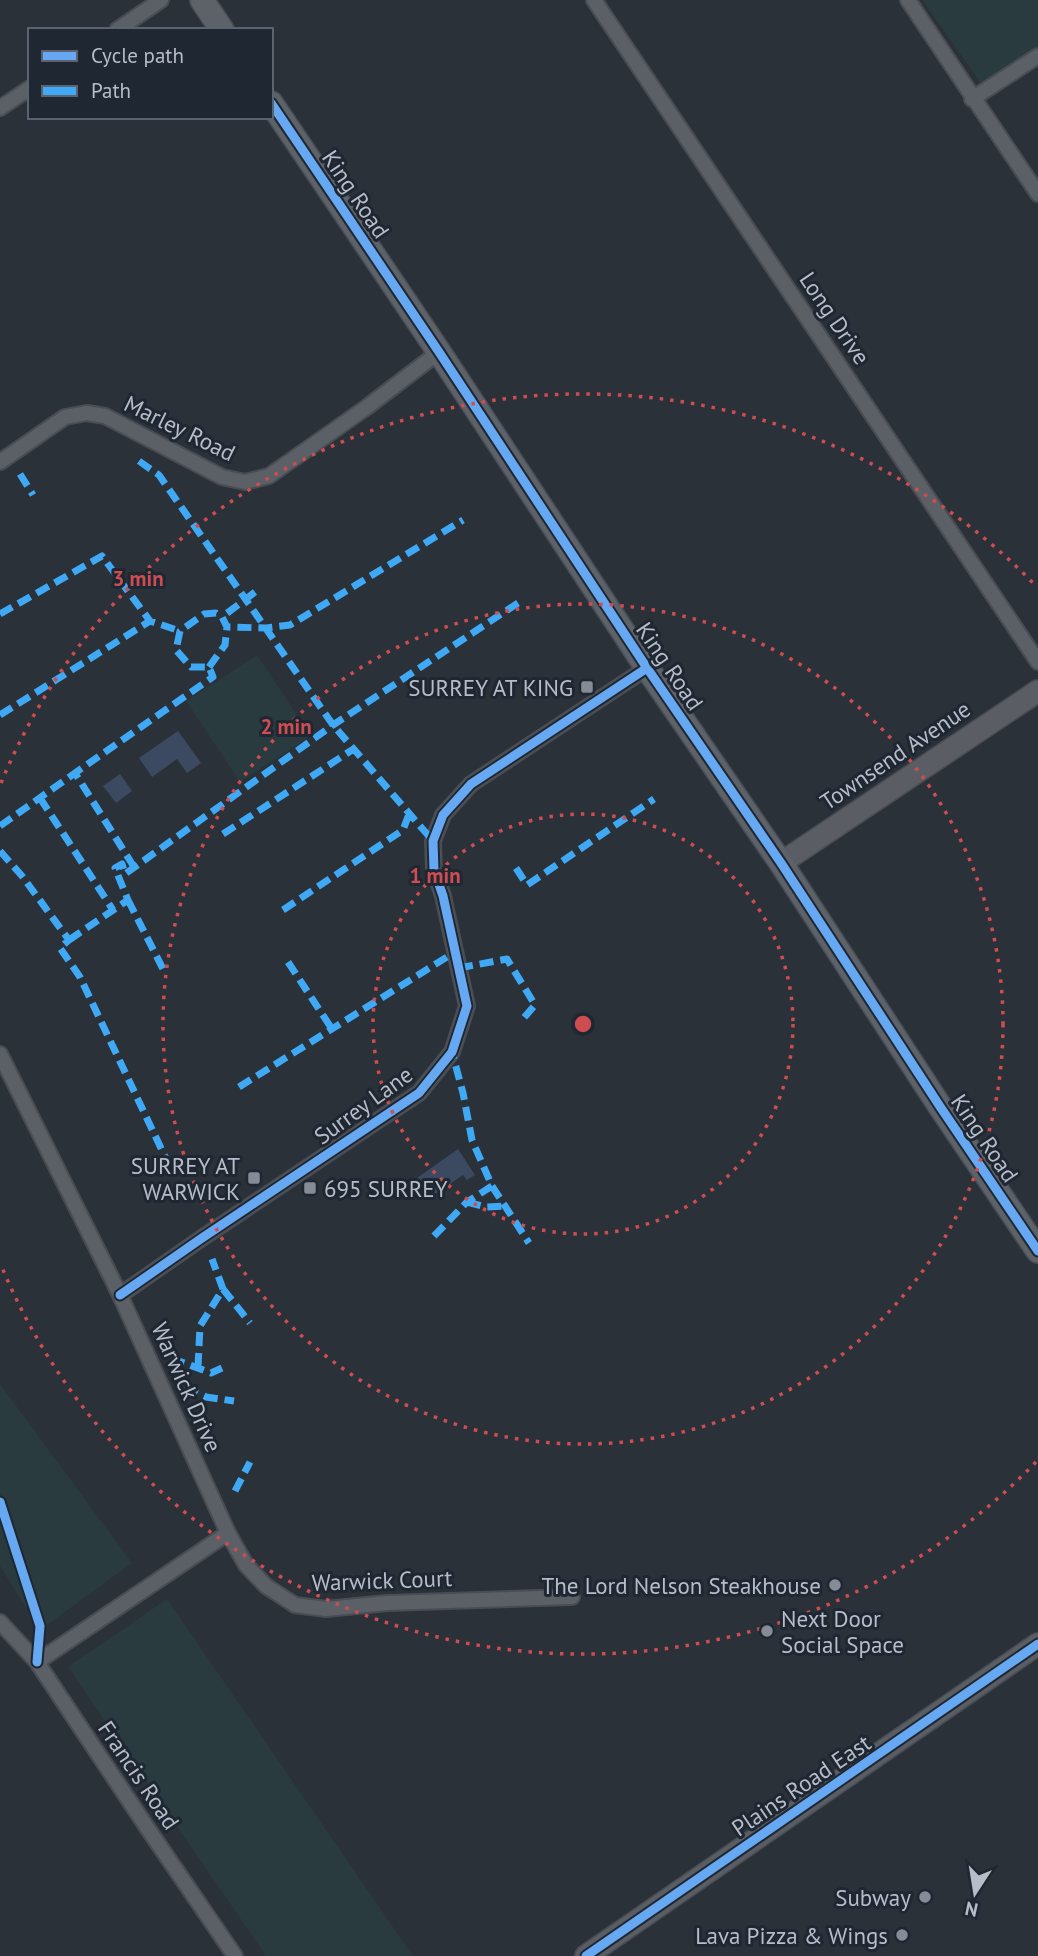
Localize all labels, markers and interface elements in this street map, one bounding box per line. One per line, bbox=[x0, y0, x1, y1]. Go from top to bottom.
legend bbox=[28, 28, 273, 119]
text: Cycle path bbox=[91, 42, 184, 69]
text: Path bbox=[91, 77, 131, 104]
street label: King Road bbox=[316, 144, 396, 244]
street label: Long Drive bbox=[793, 266, 877, 370]
street label: Marley Road bbox=[120, 389, 240, 467]
text: 3 min bbox=[112, 565, 164, 592]
street label: King Road bbox=[630, 616, 710, 716]
place label: SURREY AT KING bbox=[408, 673, 573, 702]
marker: SURREY AT KING bbox=[579, 679, 595, 695]
street label: Townsend Avenue bbox=[814, 694, 976, 816]
text: 2 min bbox=[260, 713, 312, 740]
text: 1 min bbox=[409, 862, 461, 889]
centre of rings bbox=[571, 1012, 595, 1036]
street label: Surrey Lane bbox=[308, 1060, 418, 1150]
street label: King Road bbox=[945, 1088, 1025, 1188]
place label: SURREY AT WARWICK bbox=[131, 1151, 240, 1206]
marker: SURREY AT WARWICK bbox=[246, 1170, 262, 1186]
place label: 695 SURREY bbox=[324, 1174, 448, 1203]
marker: 695 SURREY bbox=[302, 1180, 318, 1196]
street label: Warwick Drive bbox=[146, 1318, 228, 1456]
street label: Warwick Court bbox=[311, 1563, 453, 1597]
place label: The Lord Nelson Steakhouse bbox=[541, 1571, 821, 1600]
marker: The Lord Nelson Steakhouse bbox=[827, 1577, 843, 1593]
place label: Next Door Social Space bbox=[781, 1604, 904, 1659]
marker: Next Door Social Space bbox=[759, 1623, 775, 1639]
street label: Francis Road bbox=[92, 1715, 186, 1835]
street label: Plains Road East bbox=[726, 1728, 876, 1842]
north arrow bbox=[940, 1858, 1010, 1928]
place label: Subway bbox=[835, 1883, 911, 1912]
marker: Subway bbox=[917, 1889, 933, 1905]
text: N bbox=[963, 1897, 980, 1923]
place label: Lava Pizza & Wings bbox=[695, 1921, 888, 1950]
marker: Lava Pizza & Wings bbox=[894, 1927, 910, 1943]

